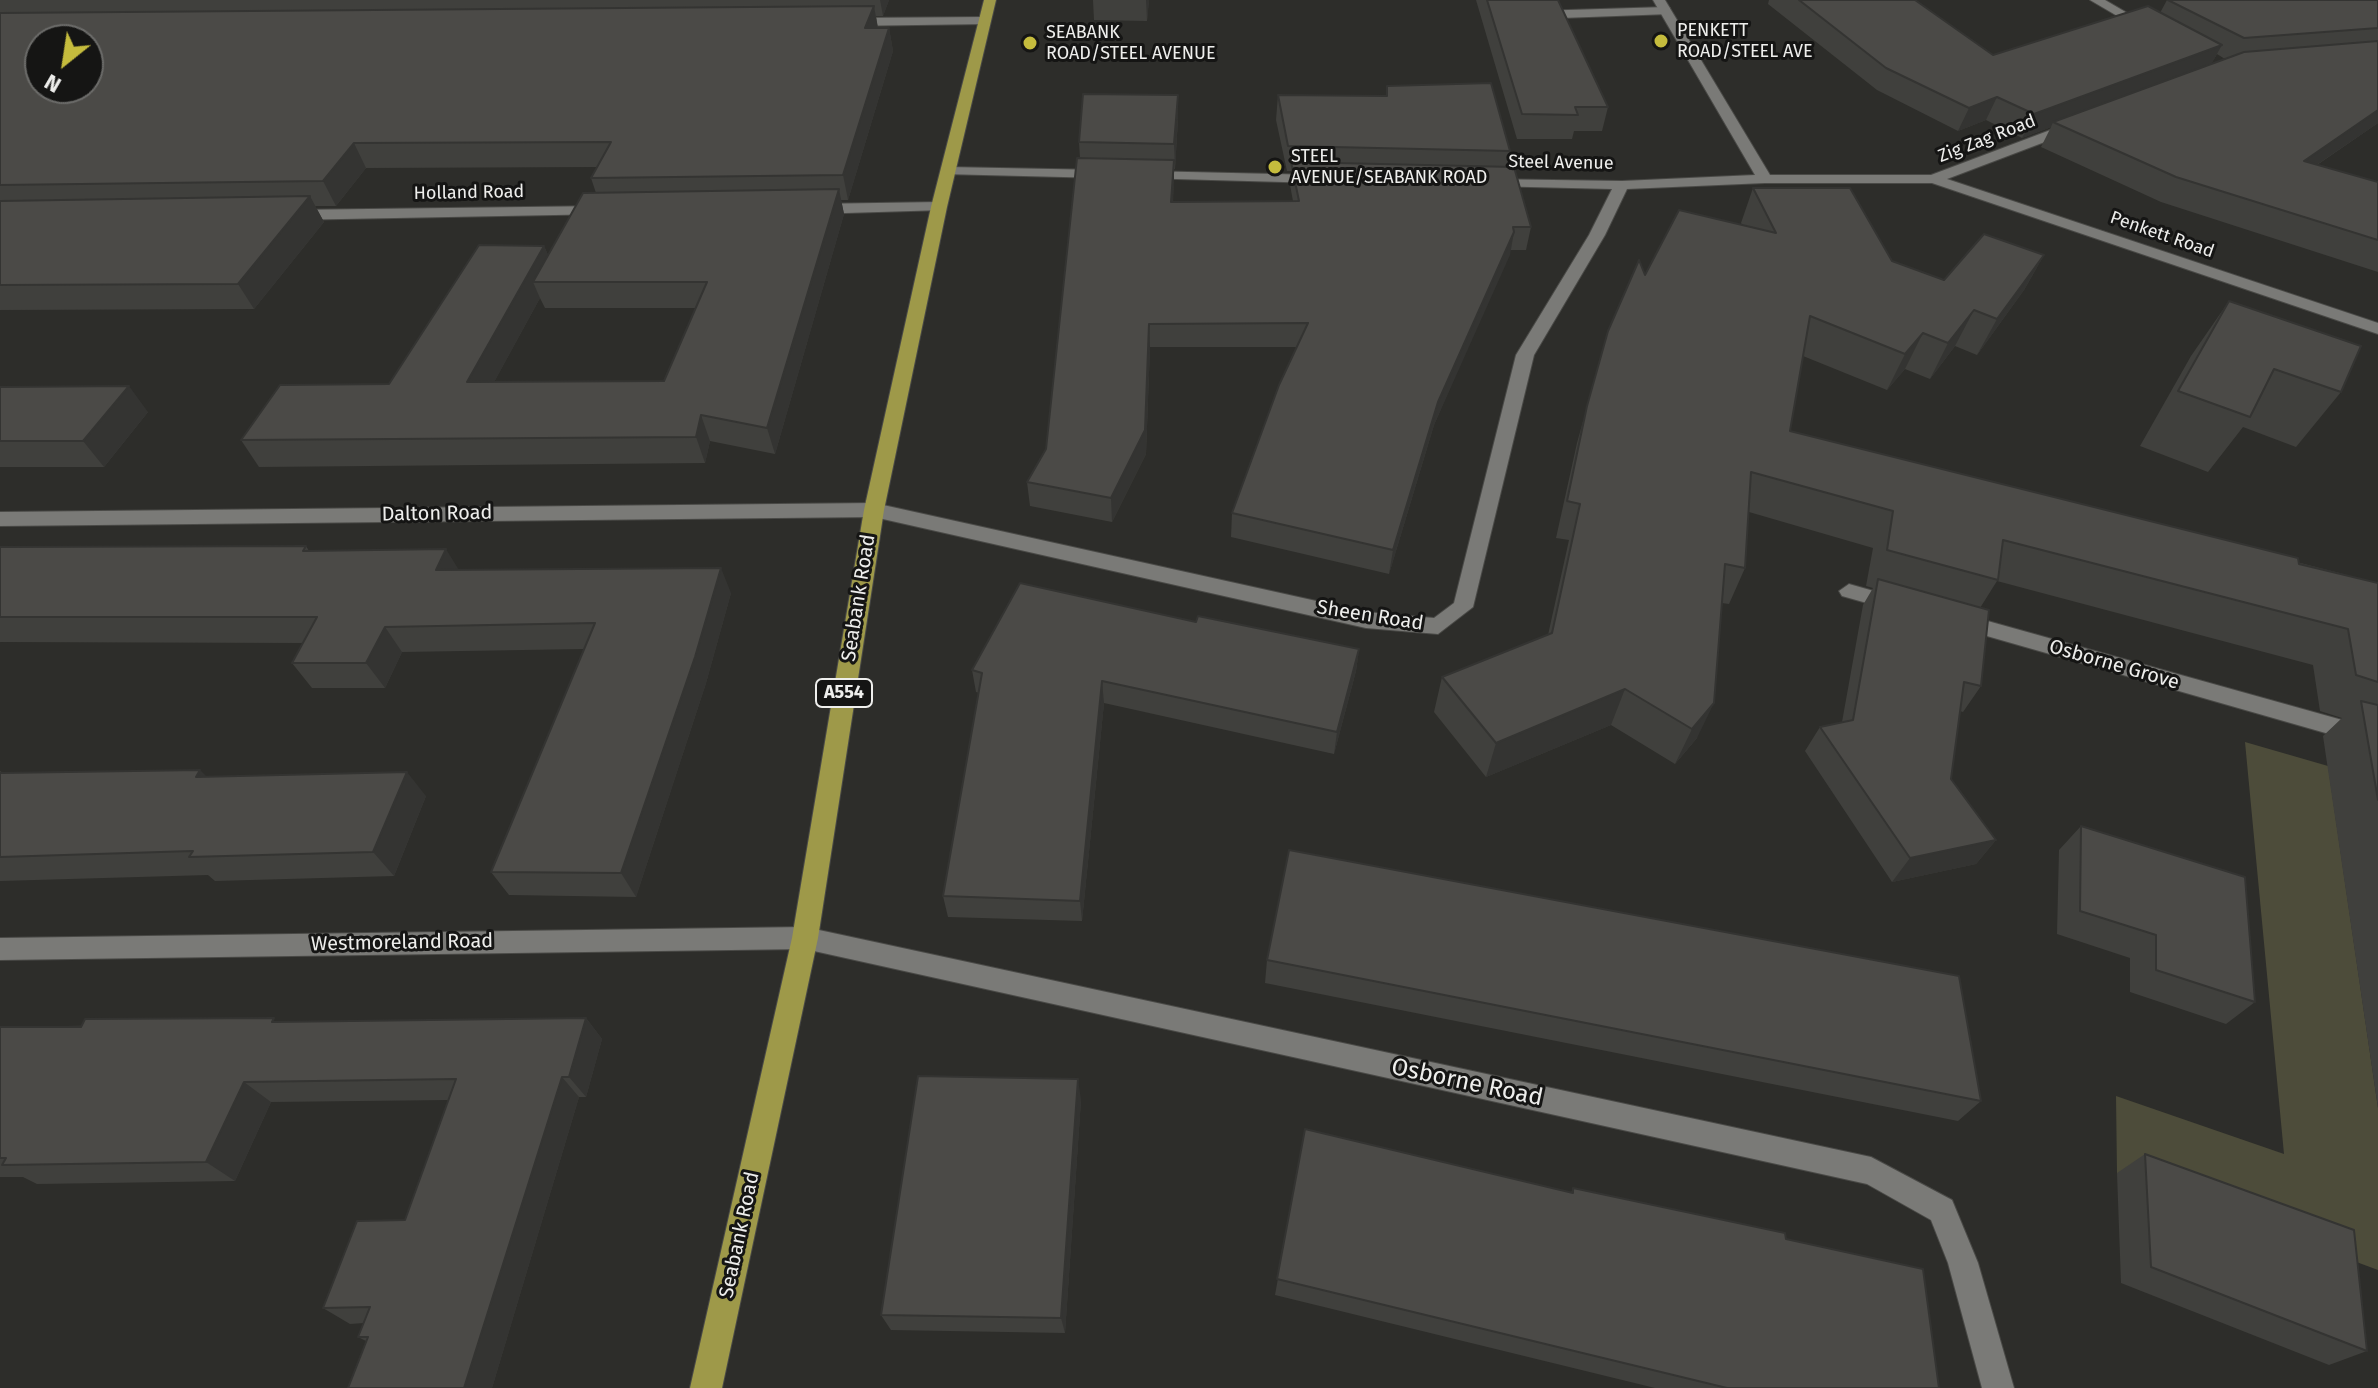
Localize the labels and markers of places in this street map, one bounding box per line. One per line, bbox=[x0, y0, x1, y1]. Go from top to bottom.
place label: PENKETT ROAD/STEEL AVE bbox=[1677, 20, 1813, 62]
place label: SEABANK ROAD/STEEL AVENUE bbox=[1046, 22, 1216, 64]
marker: PENKETT ROAD/STEEL AVE bbox=[1652, 32, 1670, 50]
marker: SEABANK ROAD/STEEL AVENUE bbox=[1021, 34, 1039, 52]
place label: STEEL AVENUE/SEABANK ROAD bbox=[1291, 146, 1487, 188]
marker: STEEL AVENUE/SEABANK ROAD bbox=[1266, 158, 1284, 176]

